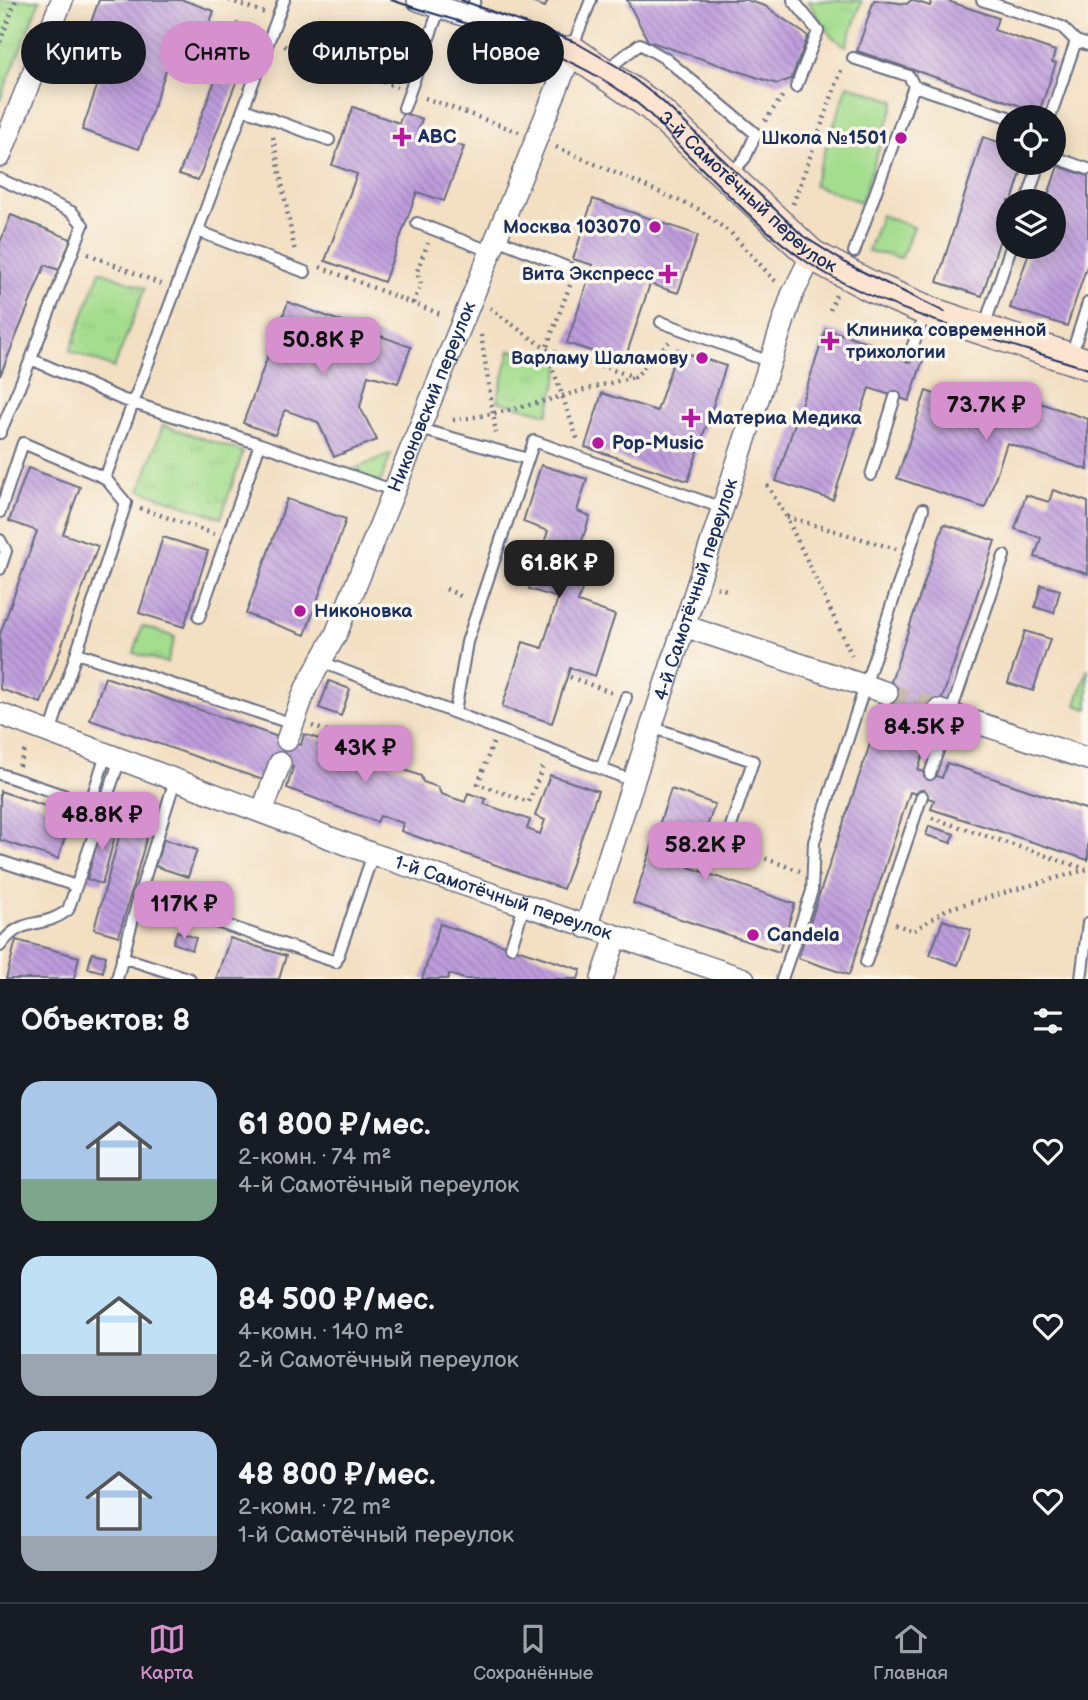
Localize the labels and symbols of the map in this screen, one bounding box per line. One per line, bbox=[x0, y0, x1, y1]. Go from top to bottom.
street label: 3-й Самотёчный переулок bbox=[653, 106, 841, 278]
place label: ABC bbox=[417, 126, 457, 149]
marker: ABC bbox=[392, 127, 412, 147]
place label: Школа №1501 bbox=[761, 127, 887, 150]
marker: Школа №1501 bbox=[893, 130, 909, 146]
place label: Москва 103070 bbox=[503, 216, 641, 239]
marker: Москва 103070 bbox=[647, 219, 663, 235]
place label: Вита Экспресс bbox=[522, 263, 654, 286]
marker: Вита Экспресс bbox=[660, 266, 676, 282]
street label: Никоновский переулок bbox=[383, 298, 481, 496]
pin: 50.8K ₽ bbox=[258, 318, 388, 377]
place label: Клиника современной трихологии bbox=[846, 319, 1047, 364]
marker: Клиника современной трихологии bbox=[820, 331, 840, 351]
place label: Варламу Шаламову bbox=[511, 347, 688, 370]
marker: Варламу Шаламову bbox=[694, 350, 710, 366]
pin: 73.7K ₽ bbox=[921, 382, 1051, 442]
place label: Материа Медика bbox=[707, 407, 863, 430]
marker: Материа Медика bbox=[681, 408, 701, 428]
place label: Pop-Music bbox=[612, 432, 704, 455]
marker: Pop-Music bbox=[590, 435, 606, 451]
street label: 4-й Самотёчный переулок bbox=[649, 475, 743, 704]
pin: 61.8K ₽ bbox=[494, 540, 624, 600]
place label: Никоновка bbox=[314, 600, 413, 623]
marker: Никоновка bbox=[292, 603, 308, 619]
pin: 84.5K ₽ bbox=[859, 704, 989, 764]
pin: 43K ₽ bbox=[316, 726, 414, 785]
pin: 48.8K ₽ bbox=[37, 792, 167, 852]
pin: 58.2K ₽ bbox=[640, 822, 770, 882]
street label: 1-й Самотёчный переулок bbox=[392, 851, 615, 945]
pin: 117K ₽ bbox=[127, 881, 241, 941]
place label: Candela bbox=[767, 924, 840, 947]
marker: Candela bbox=[745, 927, 761, 943]

